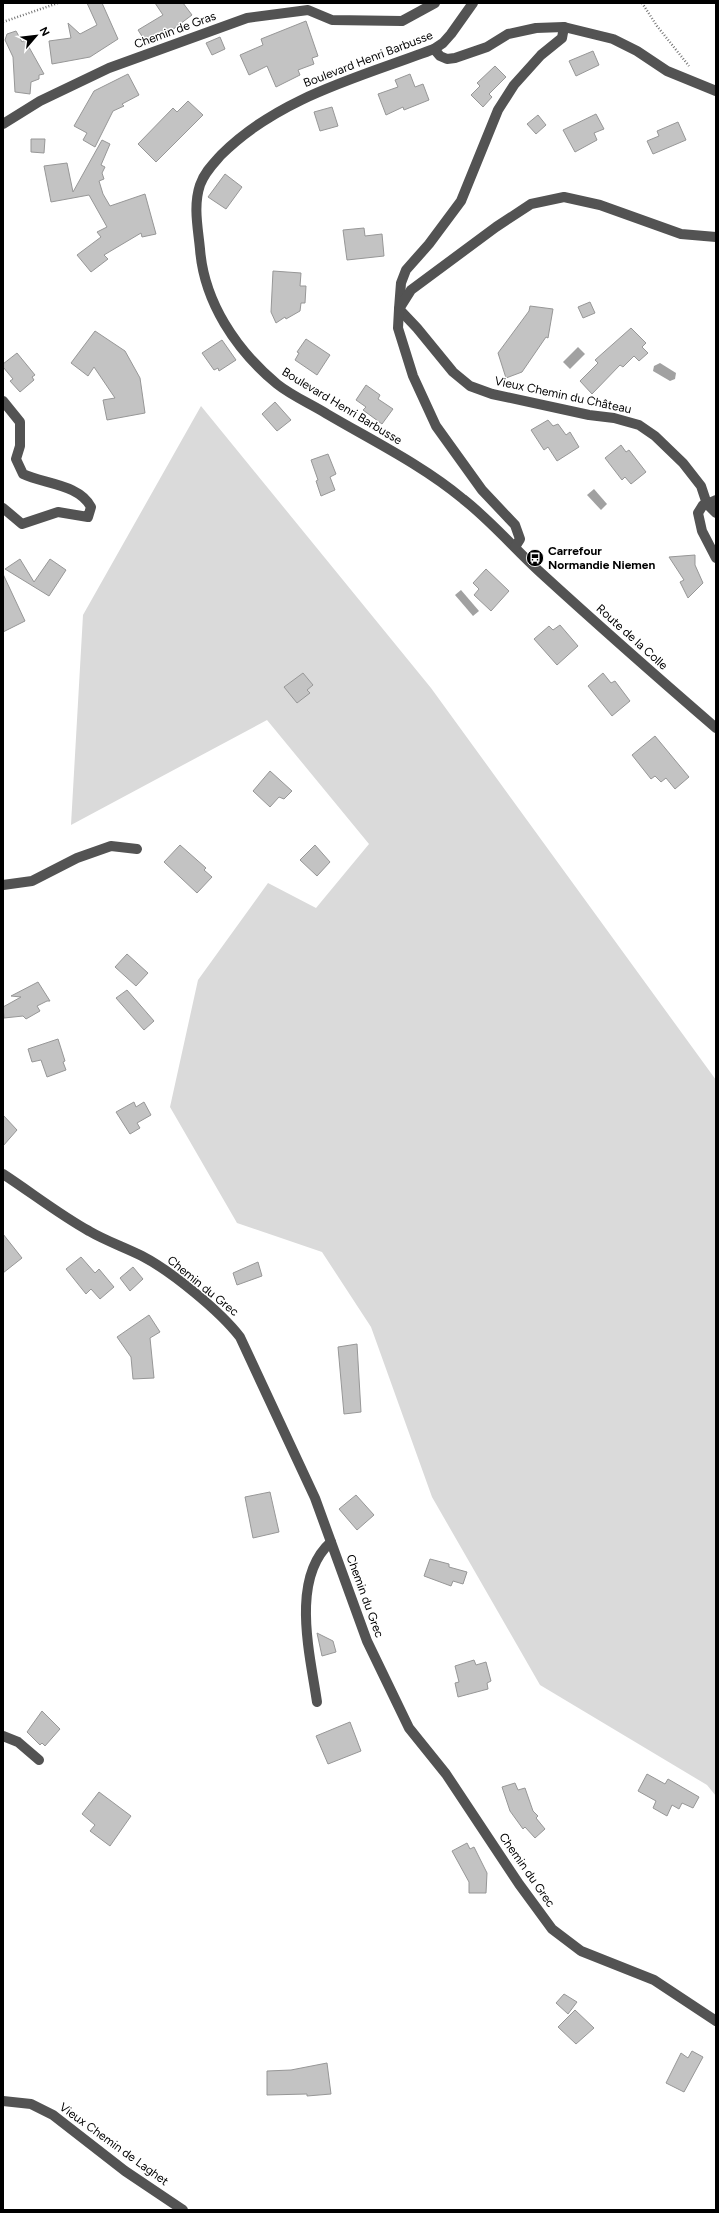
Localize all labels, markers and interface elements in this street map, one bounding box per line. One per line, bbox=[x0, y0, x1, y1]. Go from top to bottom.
street label: Chemin de Gras bbox=[132, 9, 218, 51]
north arrow bbox=[16, 16, 56, 56]
text: N bbox=[37, 25, 52, 38]
street label: Boulevard Henri Barbusse bbox=[301, 28, 435, 90]
street label: Boulevard Henri Barbusse bbox=[280, 365, 405, 448]
street label: Vieux Chemin du Château bbox=[493, 374, 633, 416]
place label: Carrefour Normandie Niemen bbox=[548, 544, 655, 572]
bus stop icon: Carrefour Normandie Niemen bbox=[525, 548, 545, 568]
street label: Route de la Colle bbox=[594, 601, 671, 673]
street label: Chemin du Grec bbox=[165, 1253, 242, 1319]
street label: Chemin du Grec bbox=[343, 1553, 387, 1640]
street label: Chemin du Grec bbox=[496, 1830, 558, 1910]
street label: Vieux Chemin de Laghet bbox=[57, 2100, 172, 2189]

